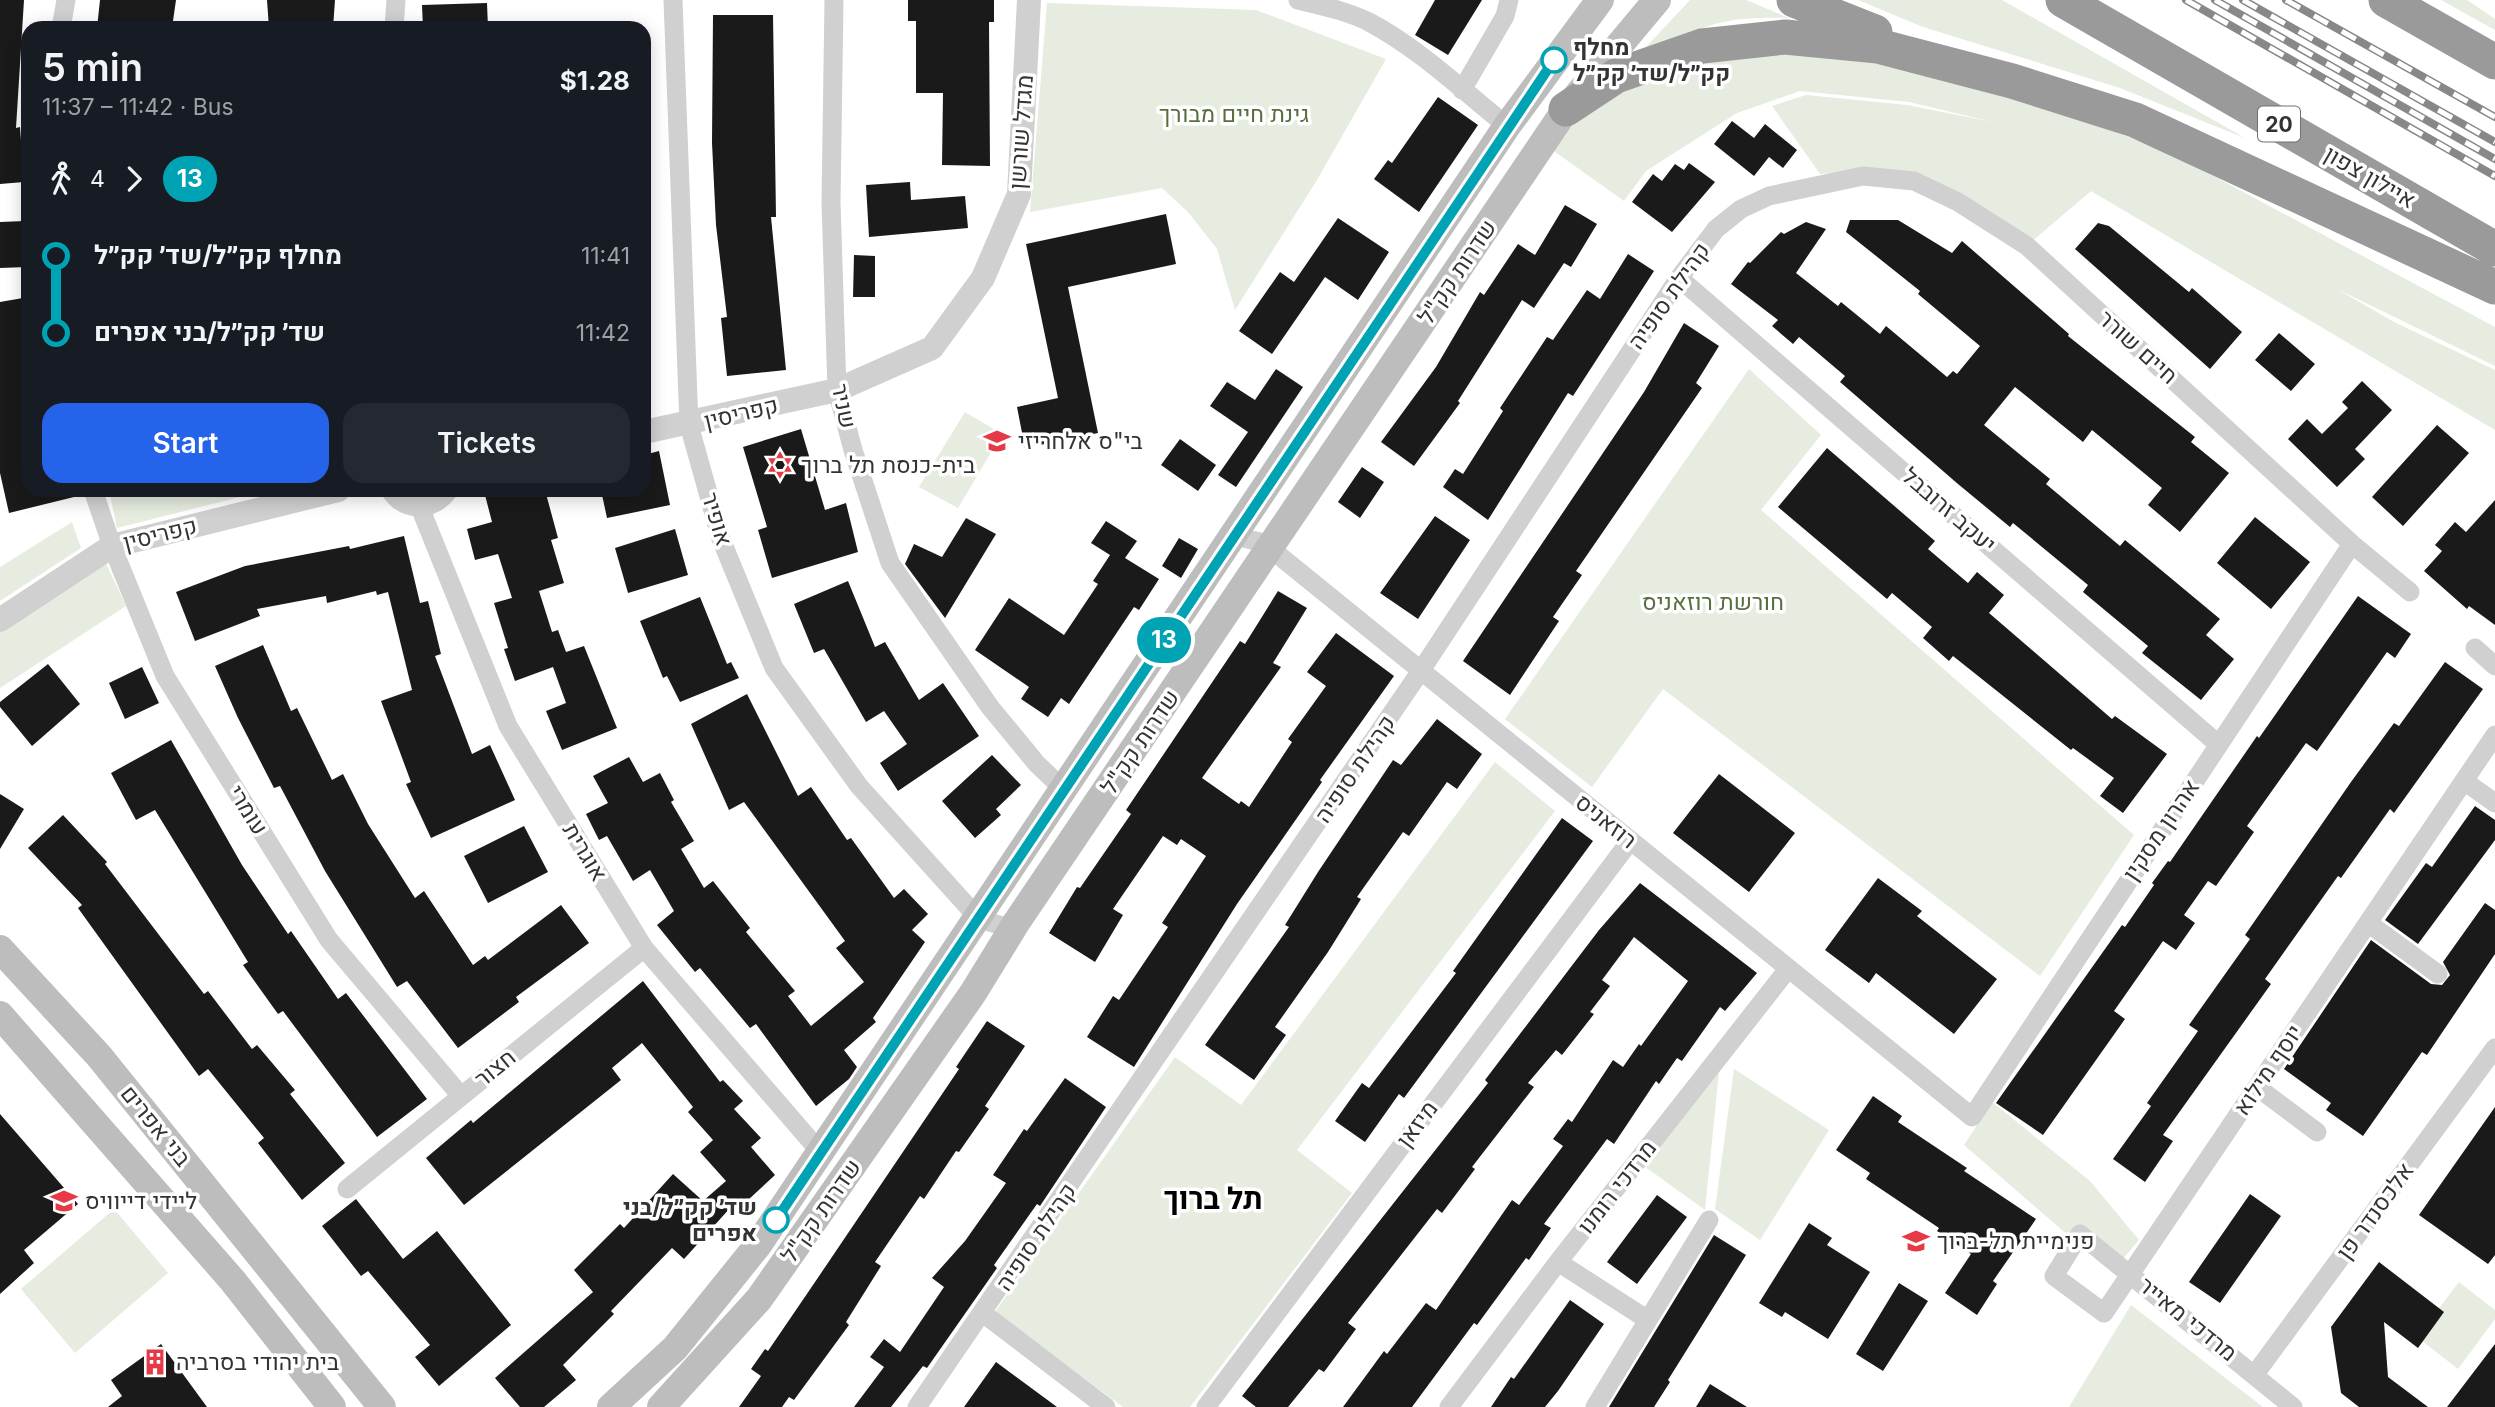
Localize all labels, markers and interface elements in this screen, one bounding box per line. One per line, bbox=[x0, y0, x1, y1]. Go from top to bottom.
place label: מחלף קק״ל/שד׳ קק״ל bbox=[1573, 33, 1730, 87]
text: 5 min bbox=[42, 44, 143, 90]
marker: מחלף קק״ל/שד׳ קק״ל bbox=[1541, 47, 1567, 73]
text: $1.28 bbox=[560, 65, 630, 96]
street label: מגדל שורשן bbox=[1003, 74, 1039, 190]
text: 11:37 – 11:42 · Bus bbox=[42, 93, 234, 121]
park label: גינת חיים מבורך bbox=[1159, 100, 1309, 128]
road number: 20 bbox=[2258, 106, 2300, 142]
street label: איילון צפון bbox=[2319, 140, 2421, 214]
icon: walk bbox=[42, 160, 80, 198]
icon: forward bbox=[115, 160, 153, 198]
text: 13 bbox=[177, 164, 203, 193]
text: 4 bbox=[90, 165, 105, 193]
street label: שדרות קק"ל bbox=[1412, 214, 1502, 330]
street label: קהילת סופיה bbox=[1622, 237, 1716, 355]
text: מחלף קק״ל/שד׳ קק״ל bbox=[94, 239, 342, 270]
text: 11:41 bbox=[581, 242, 630, 270]
street label: חיים שורר bbox=[2093, 304, 2183, 390]
text: שד׳ קק״ל/בני אפרים bbox=[94, 316, 325, 347]
text: 11:42 bbox=[576, 319, 630, 347]
street label: שניר bbox=[826, 381, 862, 431]
street label: קפריסין bbox=[701, 391, 781, 435]
button: Start bbox=[42, 403, 329, 483]
button: Tickets bbox=[343, 403, 630, 483]
school or university icon: בי"ס אלחריזי bbox=[982, 426, 1012, 456]
place label: בי"ס אלחריזי bbox=[1018, 427, 1143, 455]
synagogue icon: בית-כנסת תל ברוך bbox=[765, 450, 795, 480]
place label: בית-כנסת תל ברוך bbox=[801, 451, 975, 479]
street label: יעקב זרובבל bbox=[1896, 462, 2002, 558]
street label: אופיר bbox=[696, 489, 738, 549]
street label: קפריסין bbox=[120, 511, 200, 557]
park label: חורשת רוזאניס bbox=[1642, 588, 1784, 616]
line badge: 13 bbox=[1132, 617, 1196, 663]
text: 13 bbox=[1151, 625, 1177, 654]
street label: שדרות קק"ל bbox=[1095, 684, 1185, 800]
street label: קהילת סופיה bbox=[1309, 710, 1401, 828]
street label: אהרון מסקין bbox=[2117, 774, 2205, 886]
street label: עומרי bbox=[222, 780, 274, 840]
street label: רוזאניס bbox=[1570, 788, 1642, 854]
street label: אוגרית bbox=[557, 818, 613, 886]
street label: יוסף מילוא bbox=[2227, 1019, 2309, 1121]
street label: חצור bbox=[469, 1043, 521, 1093]
street label: בני אפרים bbox=[115, 1080, 197, 1172]
street label: מיזאן bbox=[1390, 1095, 1444, 1153]
street label: מרדכי רומנו bbox=[1572, 1134, 1662, 1240]
street label: שדרות קק"ל bbox=[775, 1154, 867, 1268]
street label: אלכסנדר פן bbox=[2331, 1157, 2419, 1265]
street label: קהילת סופיה bbox=[990, 1178, 1082, 1296]
district label: תל ברוך bbox=[1164, 1180, 1262, 1216]
school or university icon: ליידי דייוויס bbox=[49, 1186, 79, 1216]
place label: ליידי דייוויס bbox=[85, 1187, 197, 1215]
place label: שד׳ קק״ל/בני אפרים bbox=[623, 1193, 757, 1247]
marker: שד׳ קק״ל/בני אפרים bbox=[763, 1207, 789, 1233]
school or university icon: פנימיית תל-ברוך bbox=[1901, 1226, 1931, 1256]
place label: פנימיית תל-ברוך bbox=[1937, 1227, 2094, 1255]
street label: מרדכי מאייר bbox=[2133, 1271, 2243, 1367]
building icon: בית יהודי בסרביה bbox=[140, 1347, 170, 1377]
place label: בית יהודי בסרביה bbox=[176, 1348, 339, 1376]

